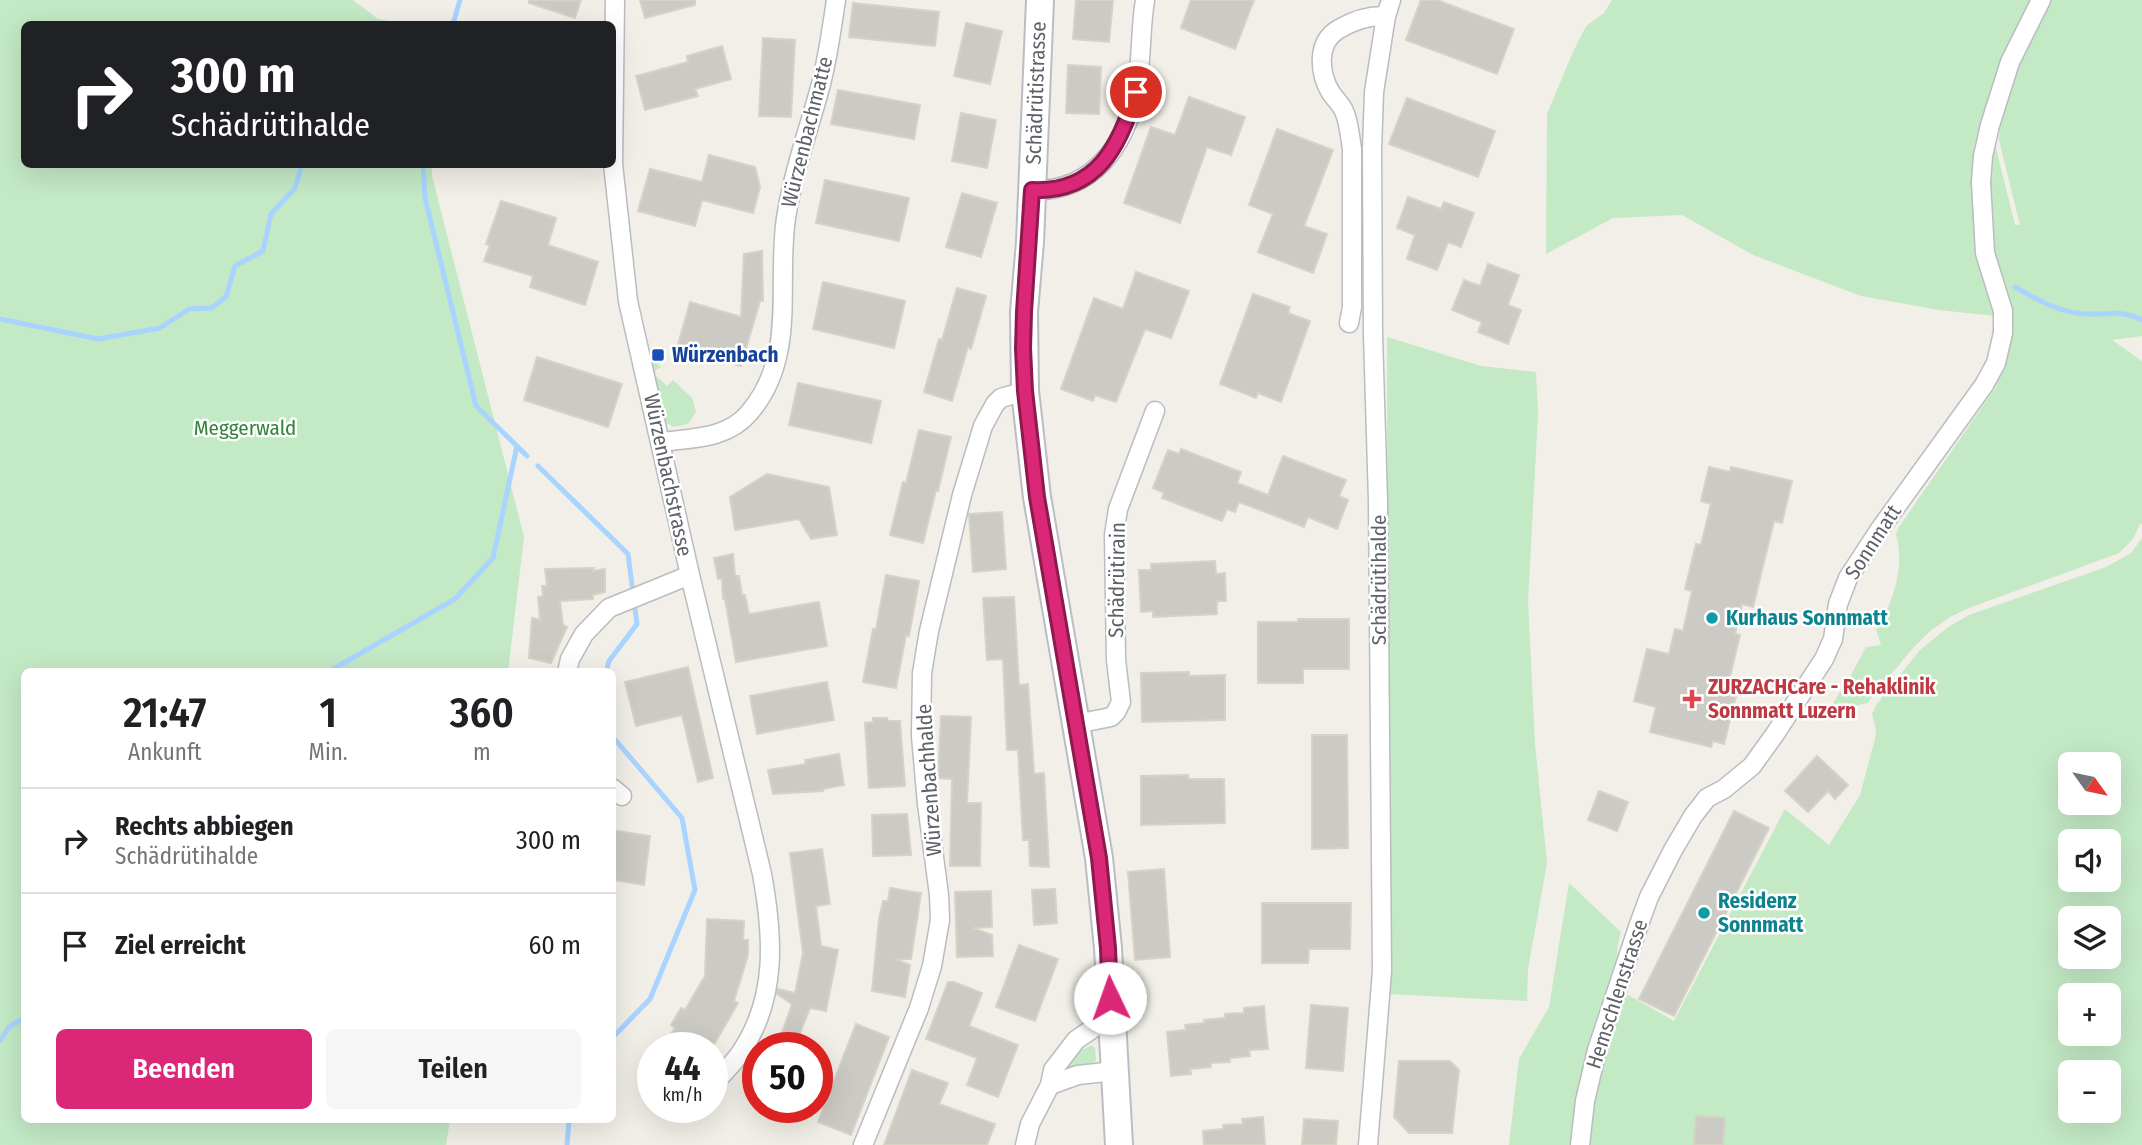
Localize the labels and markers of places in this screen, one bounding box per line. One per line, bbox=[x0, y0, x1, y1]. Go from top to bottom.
pin bbox=[1106, 62, 1166, 122]
place label: Würzenbach bbox=[672, 342, 778, 368]
marker: Würzenbach bbox=[650, 347, 666, 363]
place label: Kurhaus Sonnmatt bbox=[1726, 605, 1888, 631]
marker: Kurhaus Sonnmatt bbox=[1704, 610, 1720, 626]
place label: ZURZACHCare - Rehaklinik Sonnmatt Luzern bbox=[1708, 674, 1936, 724]
marker: ZURZACHCare - Rehaklinik Sonnmatt Luzern bbox=[1682, 689, 1702, 709]
place label: Residenz Sonnmatt bbox=[1718, 888, 1804, 938]
marker: Residenz Sonnmatt bbox=[1696, 905, 1712, 921]

